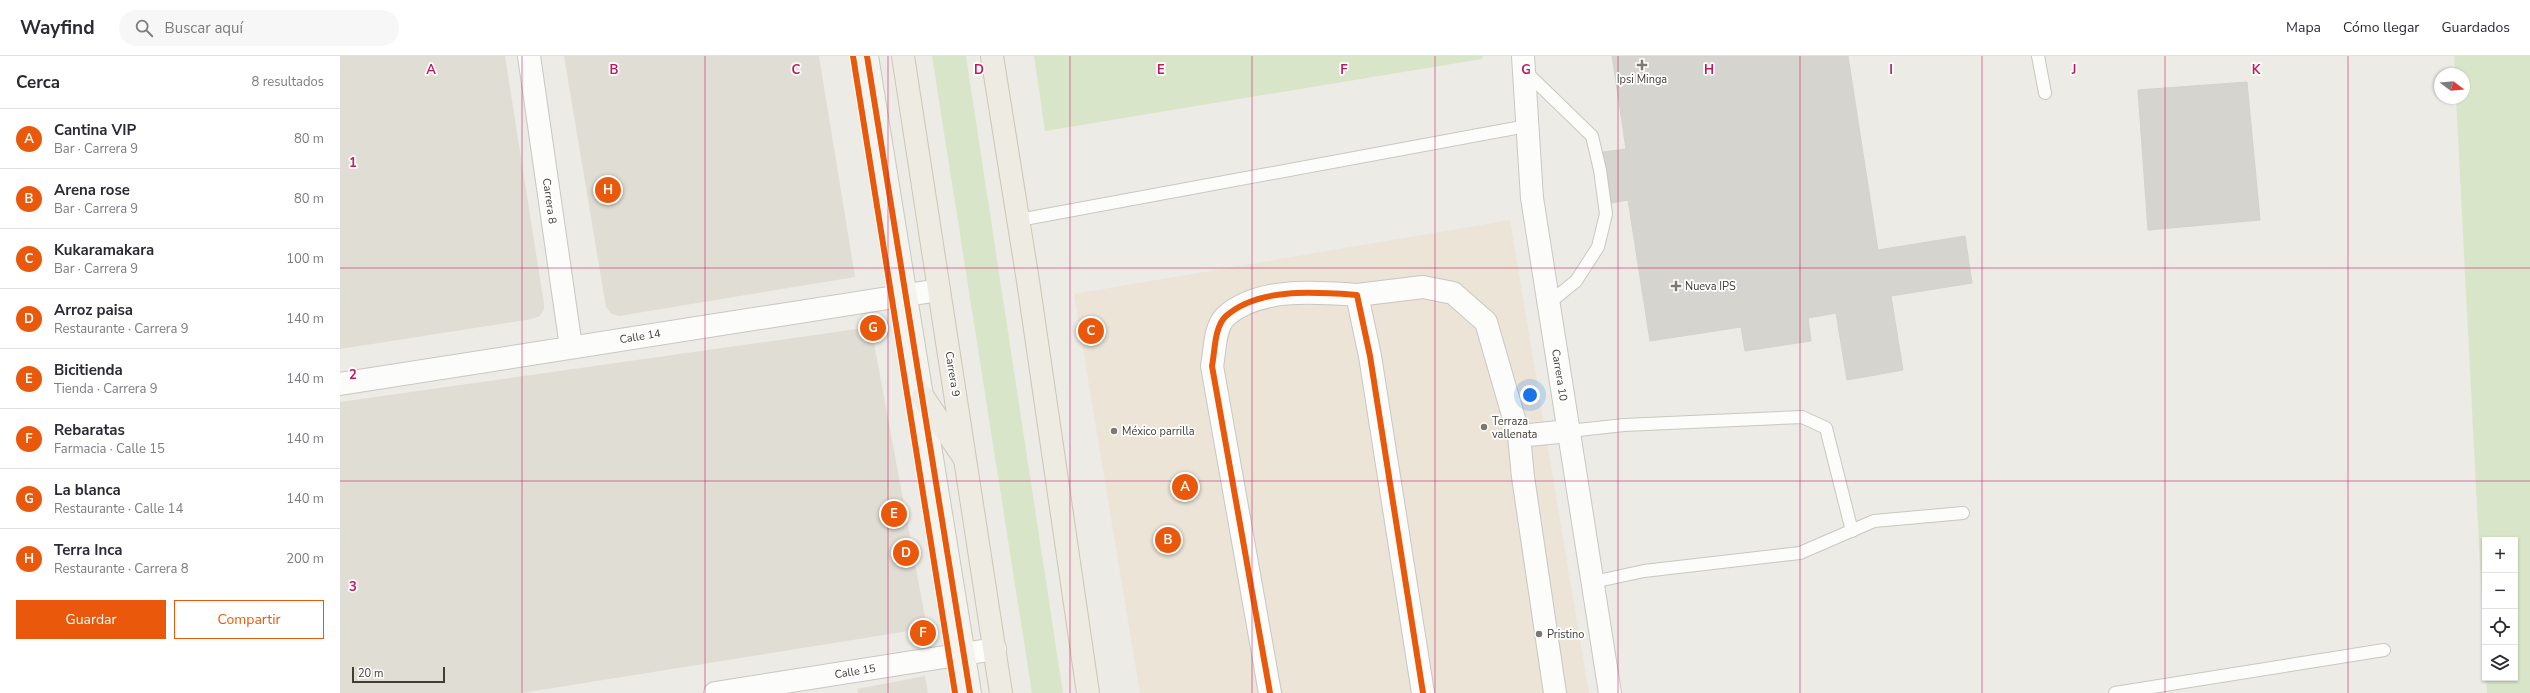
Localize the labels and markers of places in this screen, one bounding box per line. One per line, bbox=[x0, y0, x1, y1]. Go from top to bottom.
marker: Ipsi Minga bbox=[1636, 59, 1648, 71]
place label: Ipsi Minga bbox=[1617, 72, 1667, 87]
pin: H bbox=[595, 175, 621, 205]
place label: Nueva IPS bbox=[1685, 279, 1736, 294]
marker: Nueva IPS bbox=[1670, 280, 1682, 292]
pin: G bbox=[860, 313, 886, 343]
pin: C bbox=[1078, 316, 1104, 346]
place label: Terraza vallenata bbox=[1492, 414, 1538, 442]
marker: Terraza vallenata bbox=[1479, 422, 1489, 432]
place label: México parrilla bbox=[1122, 424, 1195, 439]
marker: México parrilla bbox=[1109, 426, 1119, 436]
pin: A bbox=[1172, 472, 1198, 502]
pin: E bbox=[881, 499, 907, 529]
pin: B bbox=[1155, 525, 1181, 555]
pin: D bbox=[893, 538, 919, 568]
pin: F bbox=[910, 618, 936, 648]
place label: Pristino bbox=[1547, 627, 1584, 642]
marker: Pristino bbox=[1534, 629, 1544, 639]

